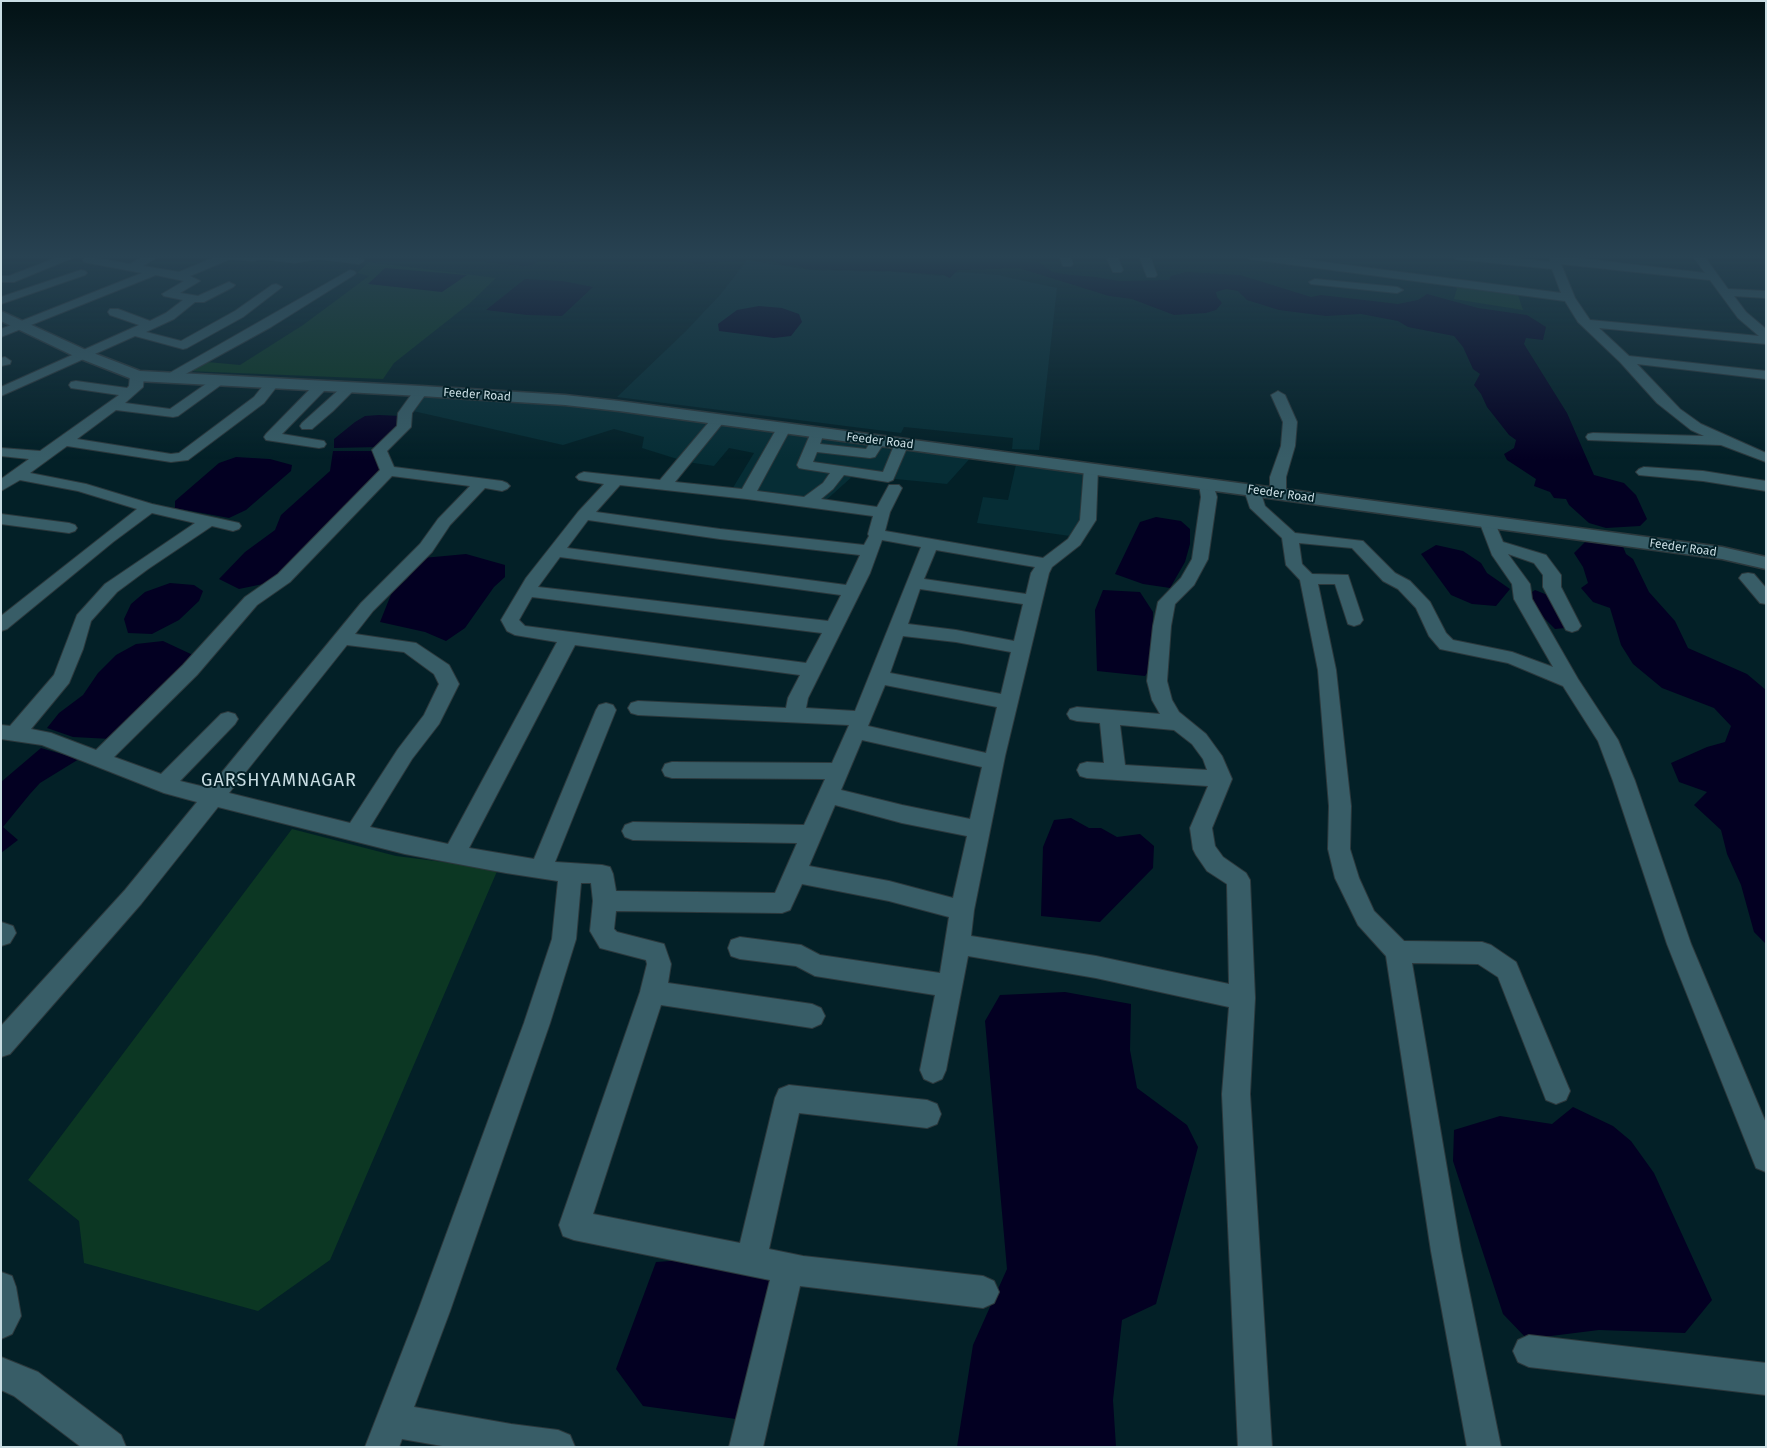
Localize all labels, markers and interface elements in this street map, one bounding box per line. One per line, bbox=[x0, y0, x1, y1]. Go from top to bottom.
street label: Feeder Road bbox=[443, 385, 511, 405]
street label: Feeder Road bbox=[845, 430, 915, 452]
street label: Feeder Road bbox=[1246, 482, 1316, 506]
street label: Feeder Road bbox=[1648, 536, 1718, 560]
district label: GARSHYAMNAGAR bbox=[199, 770, 359, 792]

